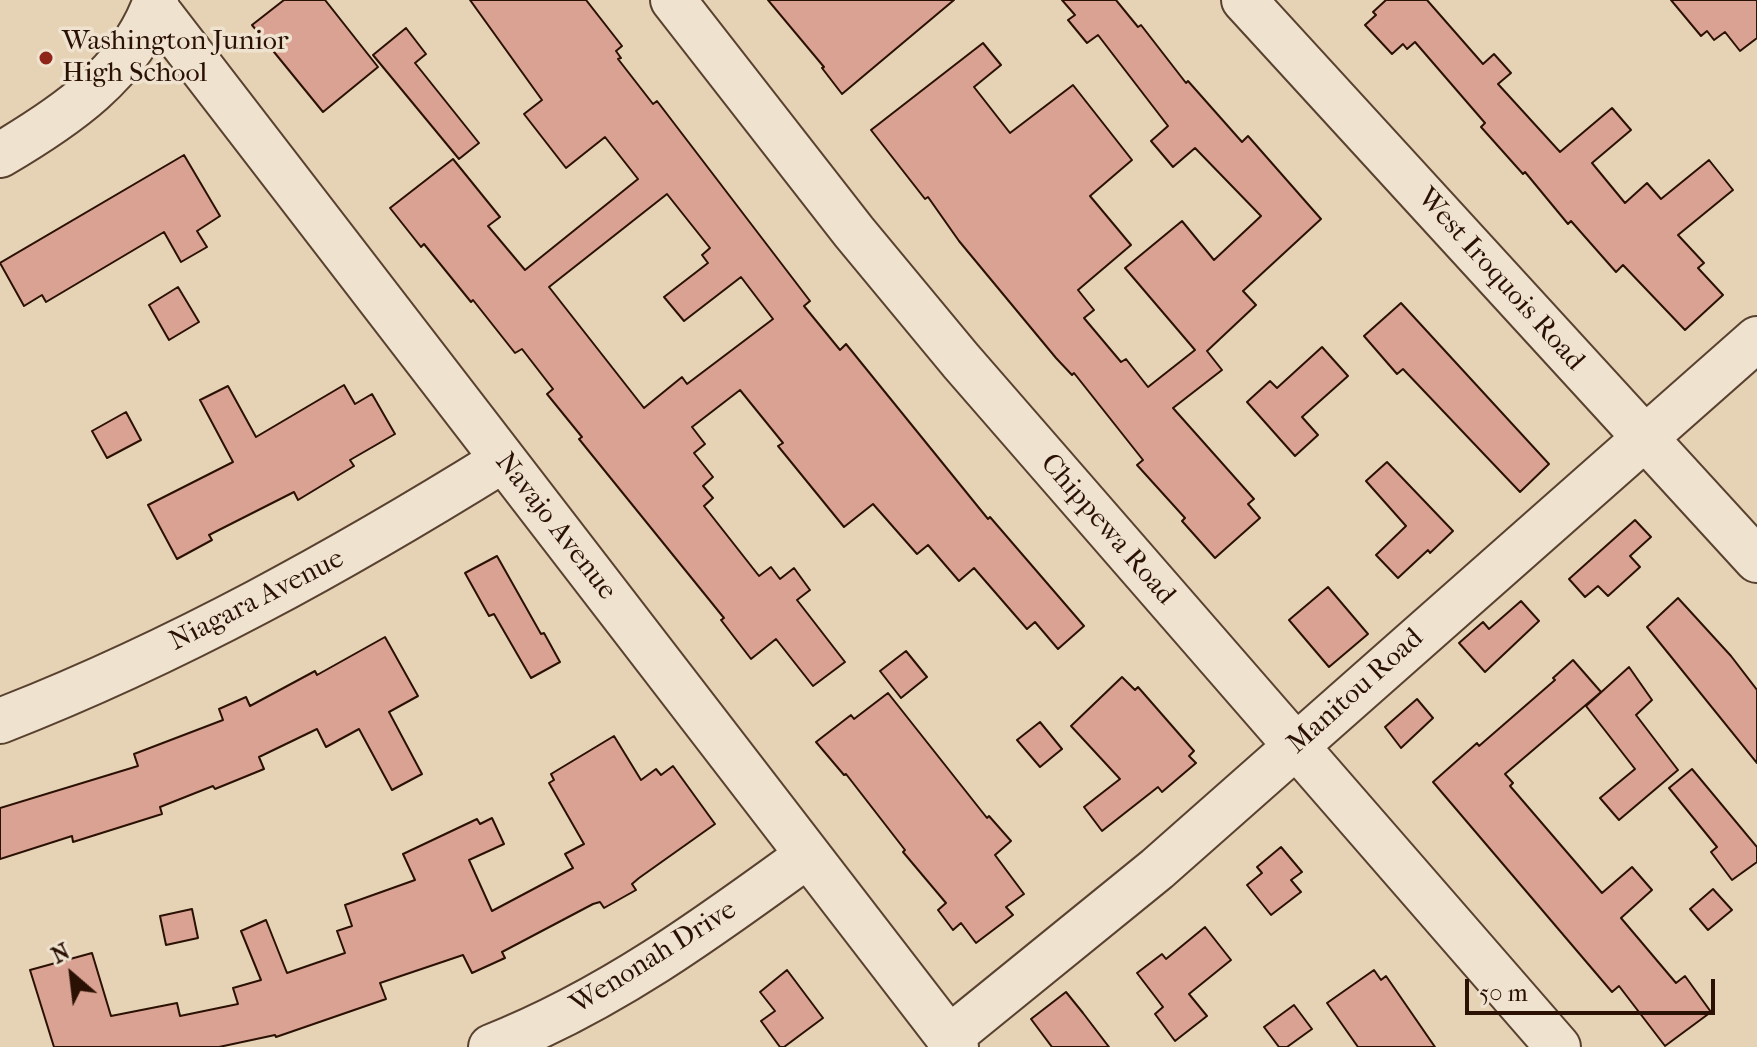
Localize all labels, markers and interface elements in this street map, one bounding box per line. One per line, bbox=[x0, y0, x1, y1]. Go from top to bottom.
place label: Washington Junior High School bbox=[62, 25, 289, 91]
marker: Washington Junior High School bbox=[37, 49, 55, 67]
street label: West Iroquois Road bbox=[1409, 182, 1591, 378]
street label: Navajo Avenue bbox=[487, 447, 623, 607]
street label: Chippewa Road bbox=[1032, 448, 1182, 612]
street label: Niagara Avenue bbox=[164, 543, 350, 659]
street label: Manitou Road bbox=[1281, 622, 1431, 762]
street label: Wenonah Drive bbox=[565, 894, 743, 1022]
north arrow bbox=[32, 935, 112, 1015]
text: N bbox=[47, 938, 74, 969]
scale bar bbox=[1469, 963, 1719, 1013]
text: 50 m bbox=[1479, 979, 1528, 1007]

